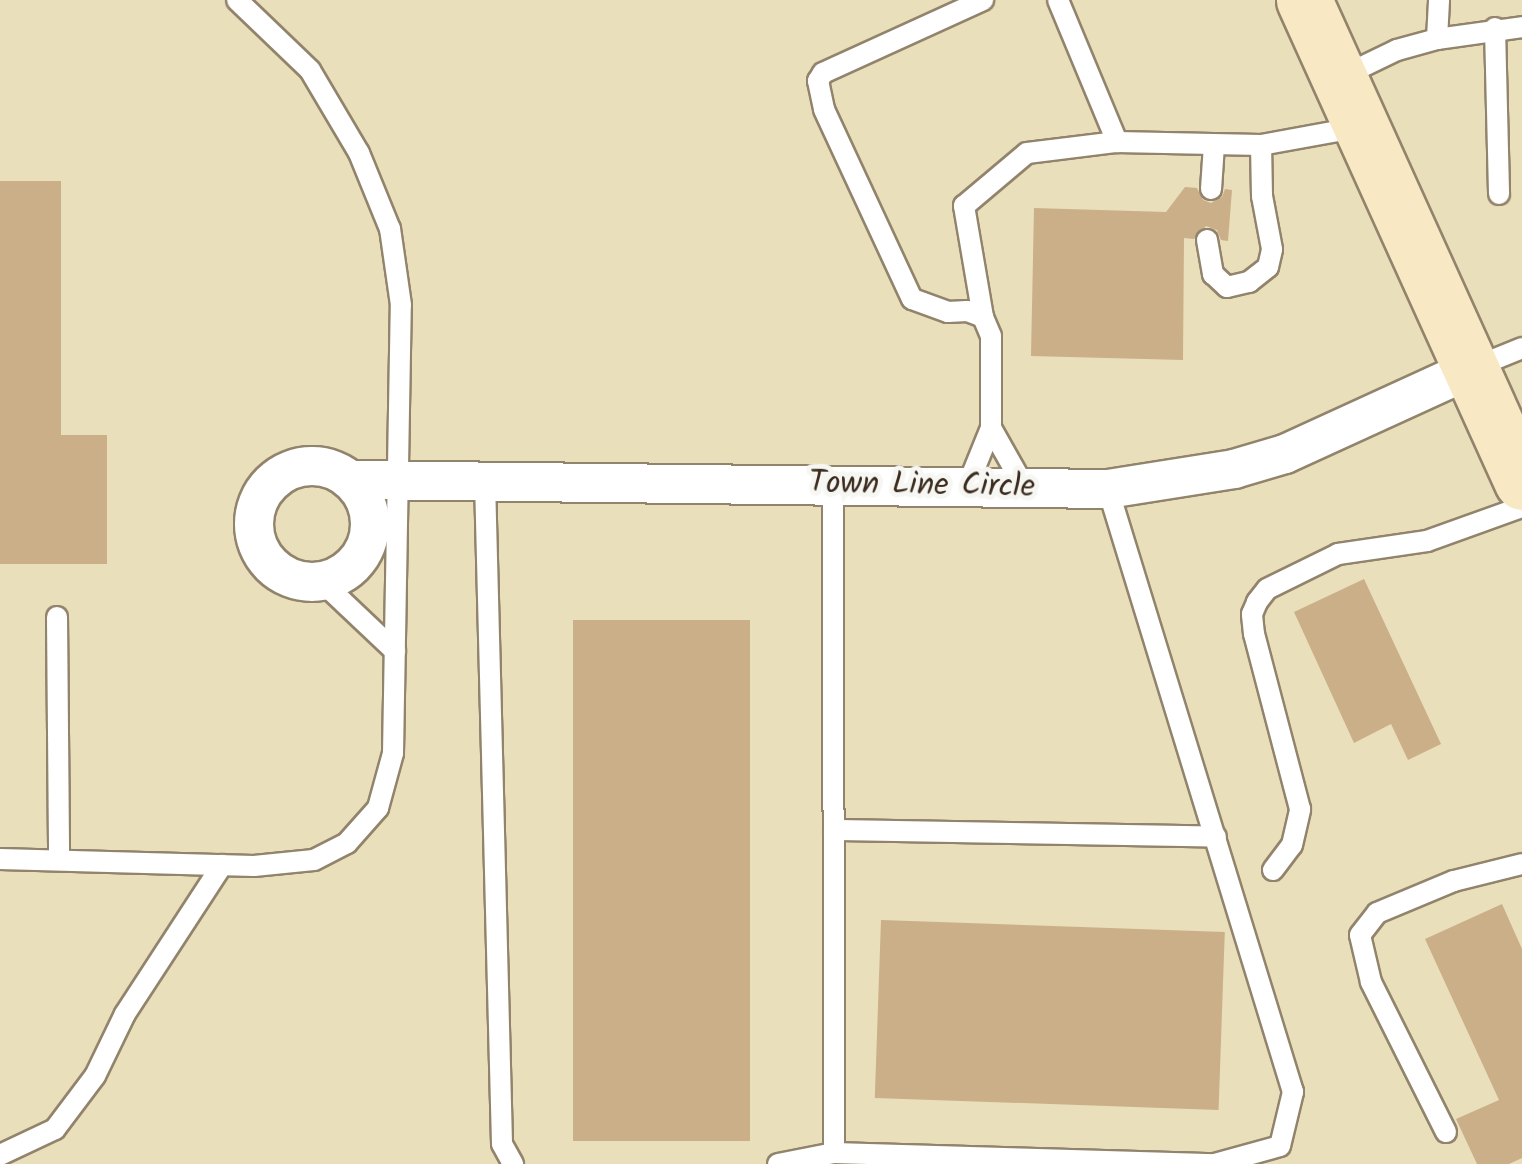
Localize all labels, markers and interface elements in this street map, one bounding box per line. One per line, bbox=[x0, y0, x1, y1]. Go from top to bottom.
street label: Town Line Circle bbox=[809, 465, 1035, 507]

